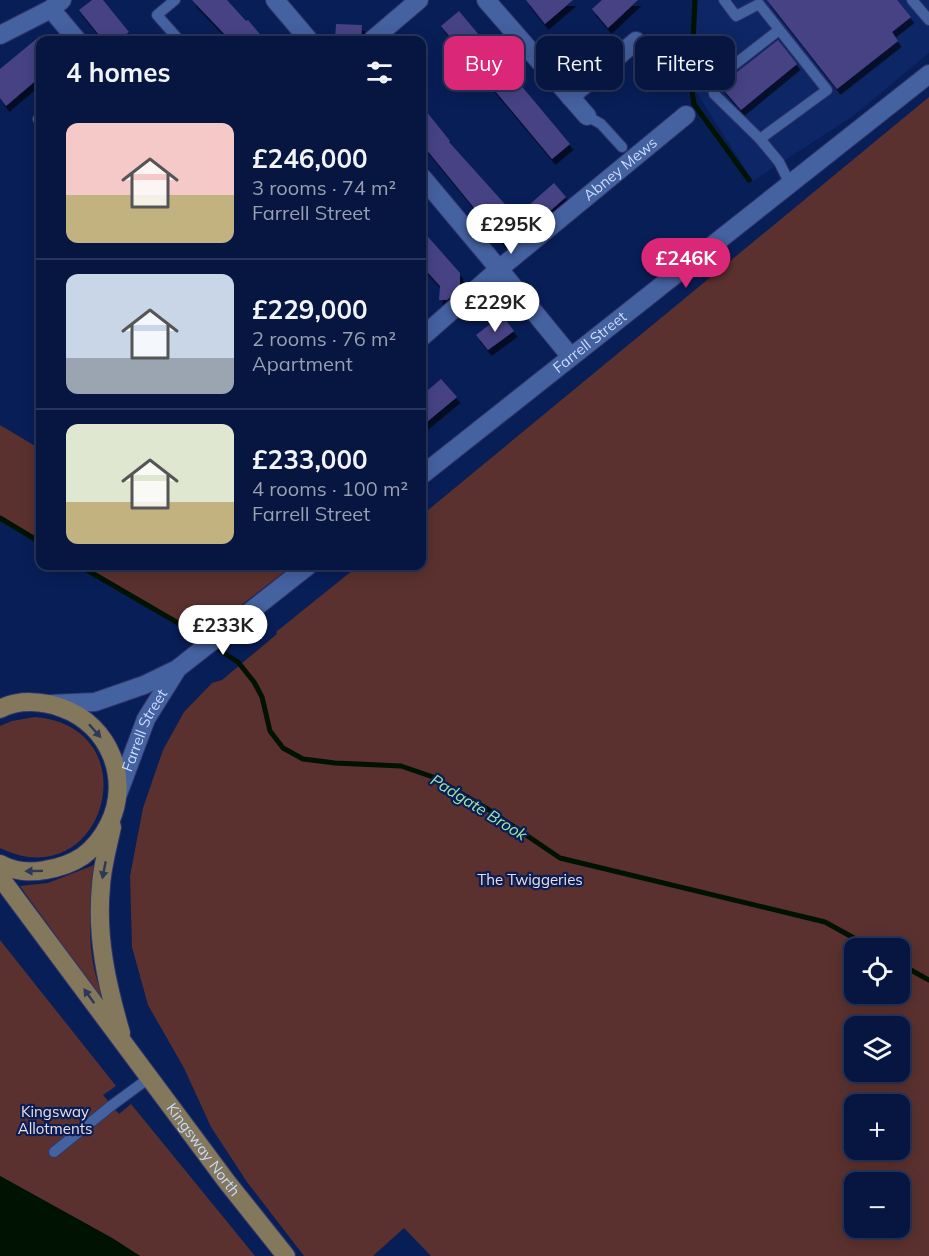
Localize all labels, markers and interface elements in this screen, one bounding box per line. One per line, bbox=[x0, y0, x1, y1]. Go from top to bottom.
chip: Buy bbox=[444, 36, 524, 90]
chip: Rent bbox=[536, 36, 623, 90]
chip: Filters bbox=[635, 36, 735, 90]
text: 4 homes bbox=[66, 56, 170, 89]
icon: filters bbox=[363, 56, 396, 89]
street label: Abney Mews bbox=[579, 133, 661, 205]
text: £246,000 bbox=[252, 142, 368, 175]
icon: home bbox=[114, 147, 186, 219]
text: 3 rooms · 74 m² bbox=[252, 175, 396, 200]
text: Farrell Street bbox=[252, 200, 370, 225]
pin: £295K bbox=[469, 204, 553, 255]
text: £295K bbox=[480, 211, 542, 236]
pin: £246K bbox=[644, 238, 728, 289]
text: £246K bbox=[655, 245, 717, 270]
pin: £229K bbox=[453, 282, 537, 333]
text: £229K bbox=[464, 289, 526, 314]
text: £229,000 bbox=[252, 293, 368, 326]
icon: home bbox=[114, 298, 186, 370]
street label: Farrell Street bbox=[549, 307, 630, 377]
text: 2 rooms · 76 m² bbox=[252, 326, 396, 351]
text: Apartment bbox=[252, 351, 353, 376]
text: £233,000 bbox=[252, 443, 368, 476]
icon: home bbox=[114, 448, 186, 520]
text: 4 rooms · 100 m² bbox=[252, 476, 408, 501]
text: Farrell Street bbox=[252, 501, 370, 526]
pin: £233K bbox=[181, 605, 265, 656]
text: £233K bbox=[192, 612, 254, 637]
street label: Farrell Street bbox=[117, 685, 171, 774]
one-way arrow bbox=[88, 723, 102, 738]
water label: Padgate Brook bbox=[427, 769, 532, 845]
one-way arrow bbox=[99, 861, 108, 880]
one-way arrow bbox=[25, 866, 44, 875]
park label: The Twiggeries bbox=[477, 870, 583, 889]
map controls bbox=[844, 938, 910, 1238]
button: locate bbox=[844, 938, 910, 1004]
one-way arrow bbox=[83, 989, 95, 1005]
button: layers bbox=[844, 1016, 910, 1082]
button: + bbox=[844, 1094, 910, 1160]
street label: Kingsway North bbox=[162, 1099, 245, 1200]
park label: Kingsway Allotments bbox=[18, 1102, 92, 1138]
button: − bbox=[844, 1172, 910, 1238]

